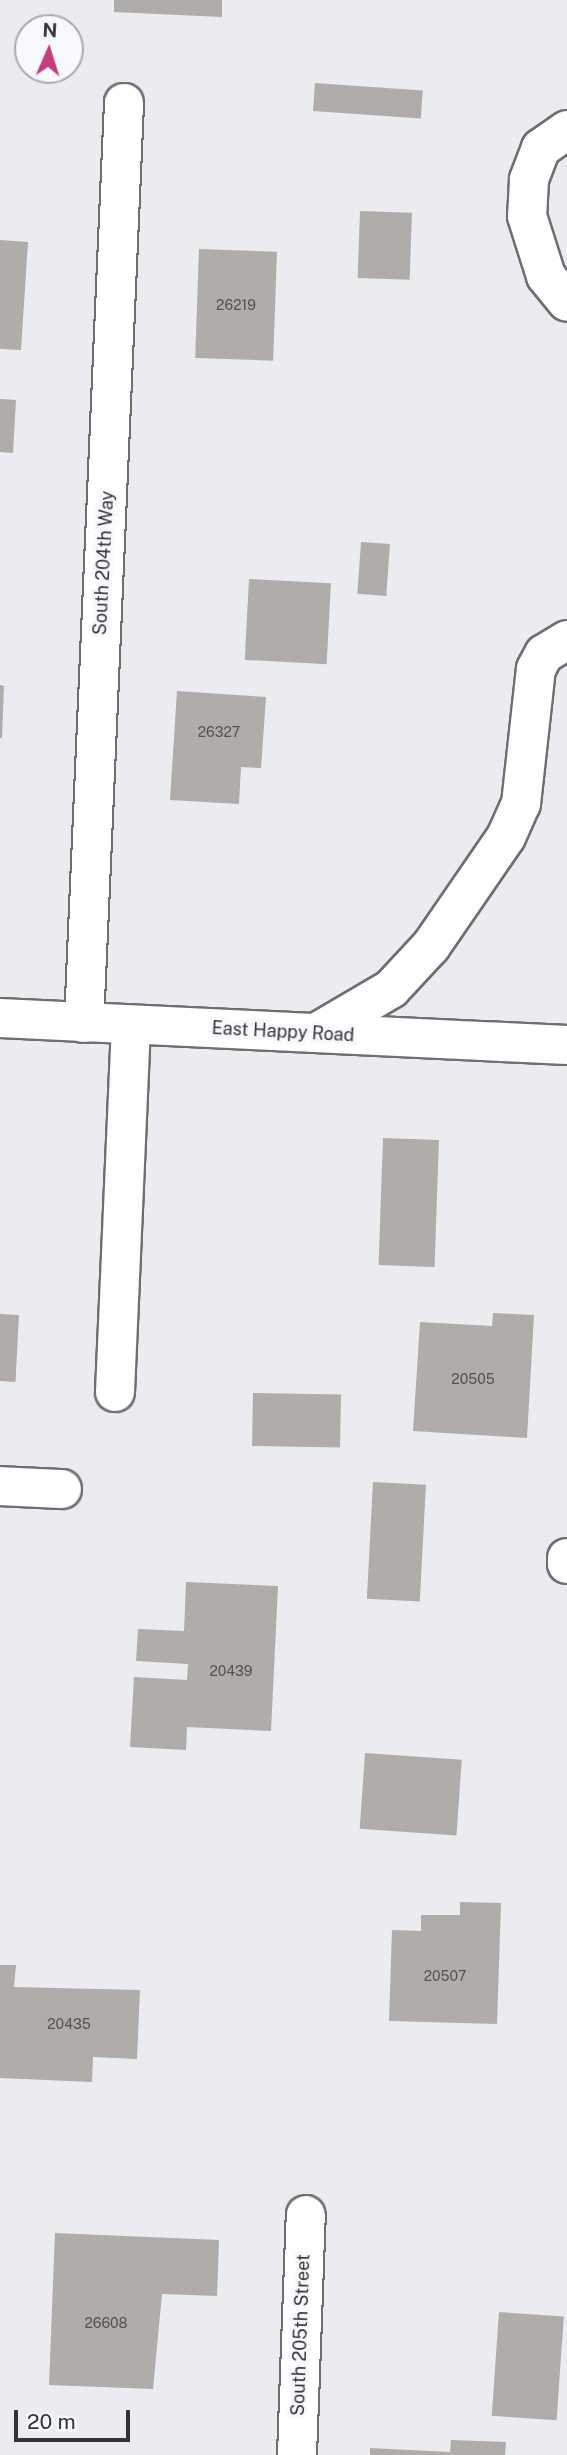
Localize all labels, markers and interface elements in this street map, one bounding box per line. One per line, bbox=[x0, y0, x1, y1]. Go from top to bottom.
north arrow bbox=[14, 14, 84, 84]
text: N bbox=[42, 19, 58, 41]
house number: 26219 bbox=[216, 297, 256, 313]
street label: South 204th Way bbox=[89, 490, 119, 636]
house number: 26327 bbox=[198, 724, 240, 740]
street label: East Happy Road bbox=[211, 1017, 355, 1047]
house number: 20505 bbox=[451, 1371, 495, 1387]
house number: 20439 bbox=[209, 1663, 253, 1679]
house number: 20507 bbox=[424, 1968, 466, 1984]
house number: 20435 bbox=[47, 2016, 91, 2032]
street label: South 205th Street bbox=[287, 2254, 315, 2416]
house number: 26608 bbox=[84, 2315, 128, 2331]
scale bar bbox=[18, 2396, 133, 2440]
text: 20 m bbox=[27, 2409, 76, 2434]

